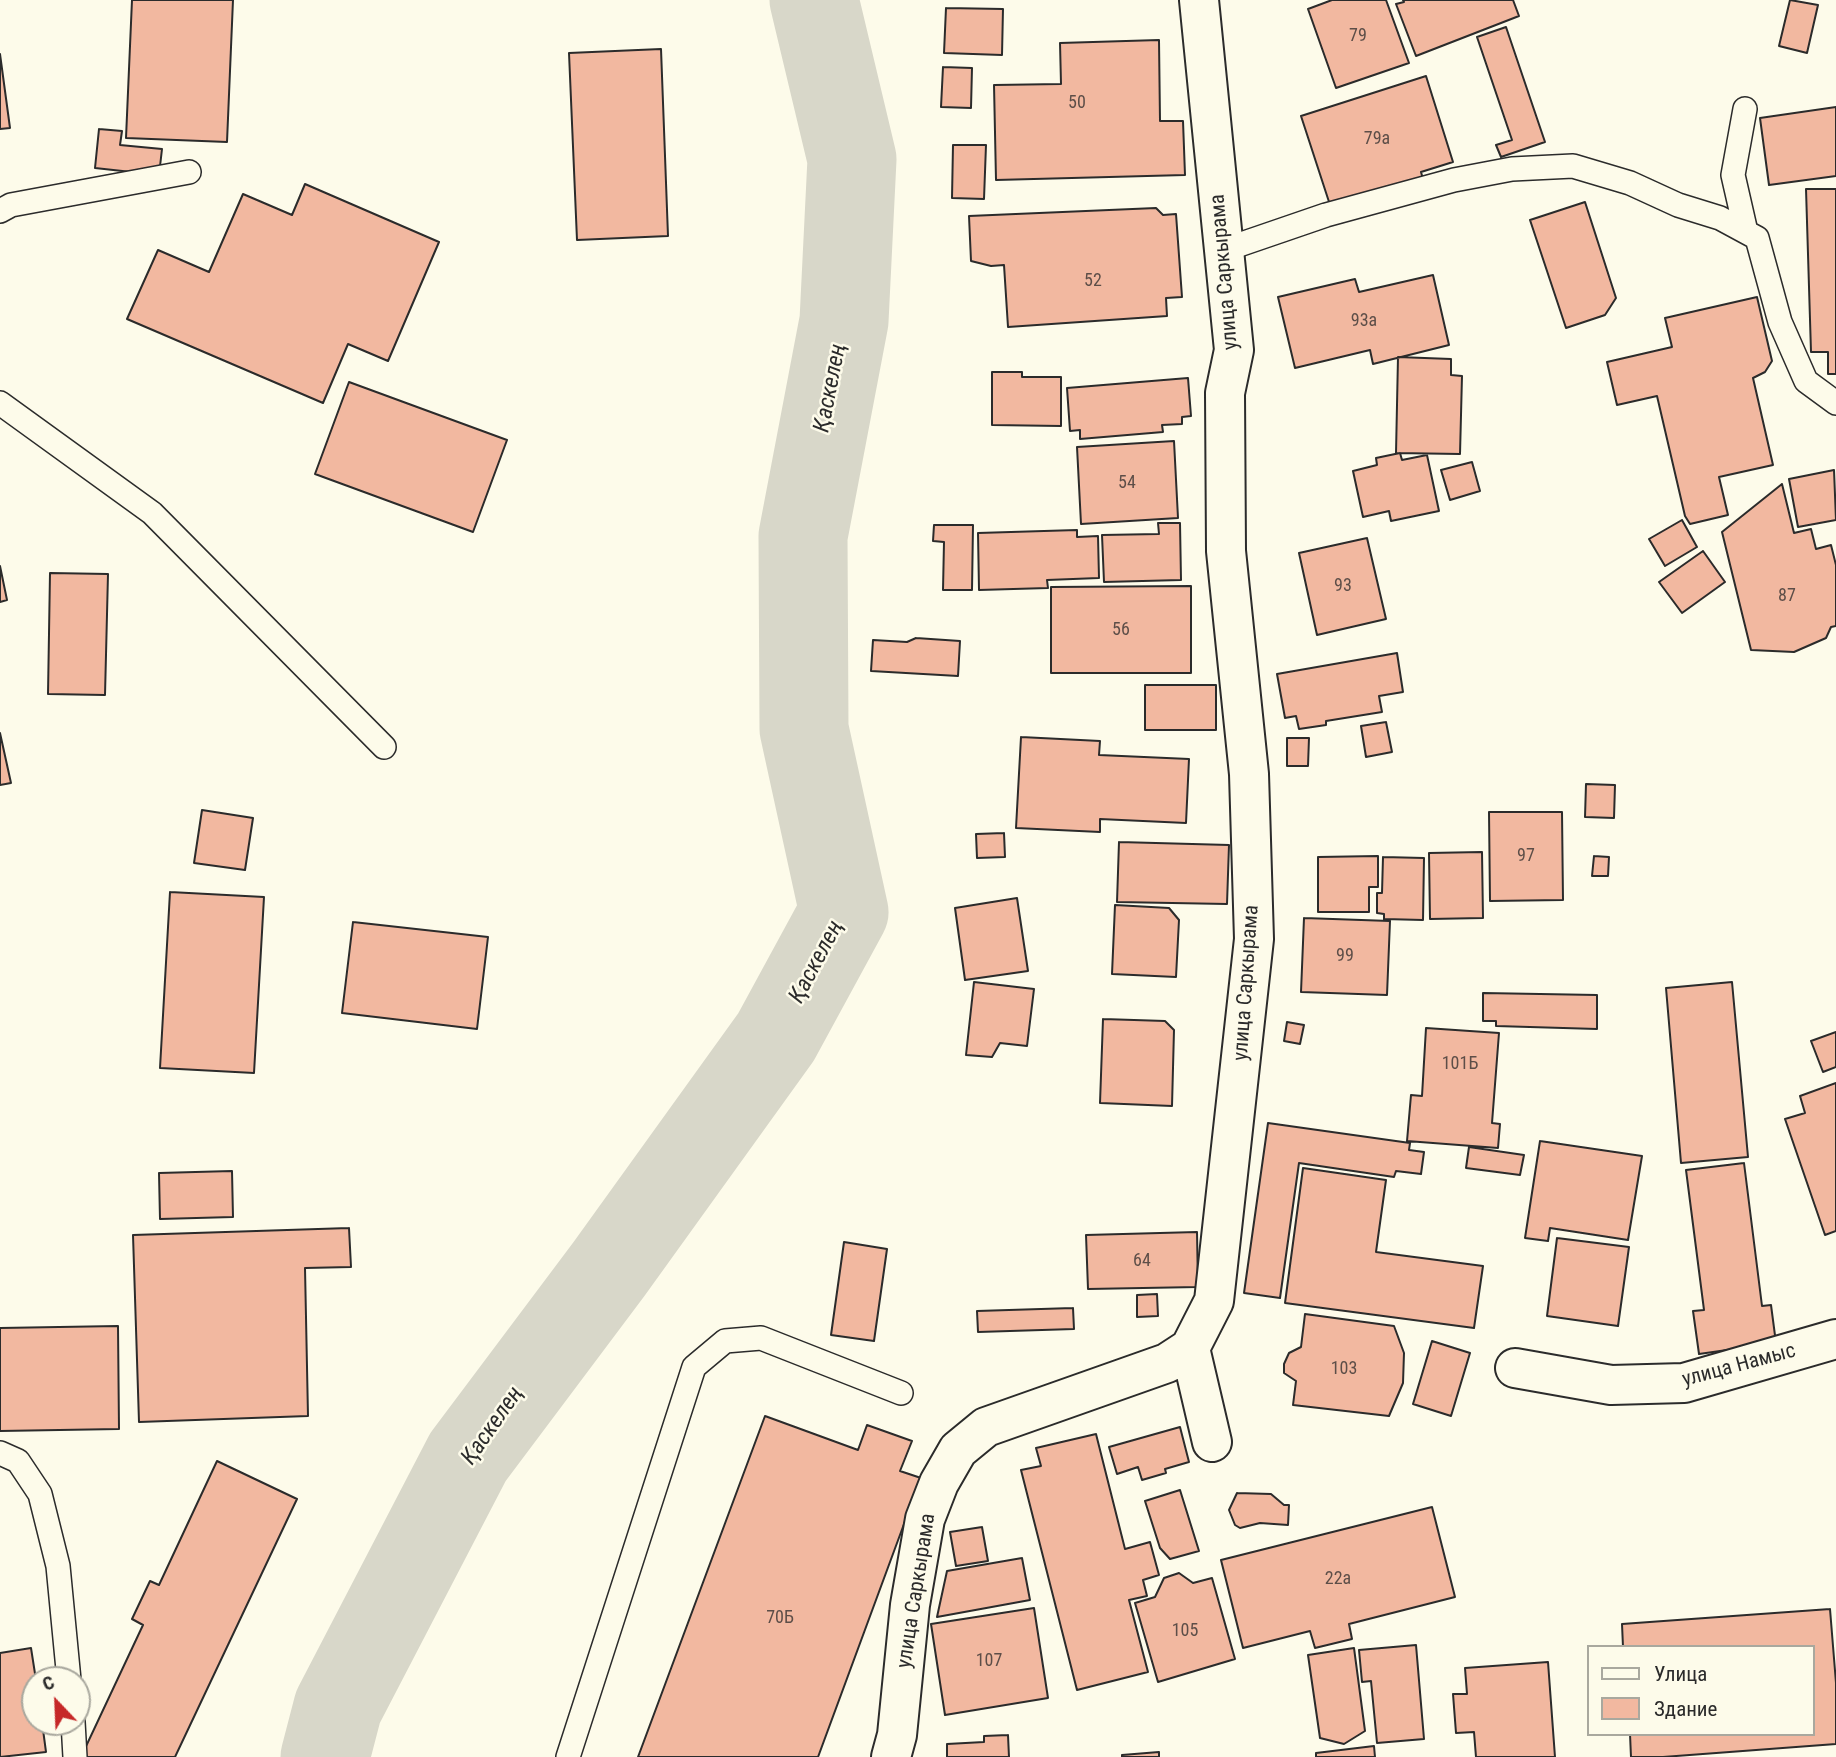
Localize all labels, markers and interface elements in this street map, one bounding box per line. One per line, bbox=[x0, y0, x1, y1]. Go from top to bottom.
house number: 79 bbox=[1349, 25, 1367, 47]
house number: 50 bbox=[1068, 92, 1086, 114]
house number: 79а bbox=[1364, 128, 1390, 150]
street label: улица Саркырама bbox=[1206, 193, 1244, 351]
house number: 52 bbox=[1084, 270, 1102, 292]
house number: 93а bbox=[1351, 310, 1377, 332]
water label: Қаскелең bbox=[809, 341, 853, 435]
house number: 54 bbox=[1118, 472, 1136, 494]
house number: 93 bbox=[1334, 575, 1352, 597]
house number: 87 bbox=[1778, 585, 1796, 607]
house number: 56 bbox=[1112, 619, 1130, 641]
house number: 97 bbox=[1517, 845, 1535, 867]
street label: улица Саркырама bbox=[1229, 904, 1265, 1062]
water label: Қаскелең bbox=[784, 916, 850, 1008]
house number: 99 bbox=[1336, 945, 1354, 967]
house number: 101Б bbox=[1442, 1053, 1478, 1075]
house number: 64 bbox=[1133, 1250, 1151, 1272]
street label: улица Намыс bbox=[1680, 1339, 1798, 1393]
house number: 103 bbox=[1331, 1358, 1357, 1380]
water label: Қаскелең bbox=[456, 1381, 530, 1471]
street label: улица Саркырама bbox=[892, 1512, 942, 1670]
house number: 22а bbox=[1325, 1568, 1351, 1590]
house number: 70Б bbox=[766, 1607, 794, 1629]
house number: 105 bbox=[1172, 1620, 1198, 1642]
legend bbox=[1588, 1645, 1815, 1736]
house number: 107 bbox=[976, 1650, 1002, 1672]
text: Улица bbox=[1654, 1662, 1707, 1686]
north arrow bbox=[21, 1666, 91, 1736]
text: С bbox=[39, 1670, 58, 1696]
text: Здание bbox=[1654, 1697, 1717, 1721]

